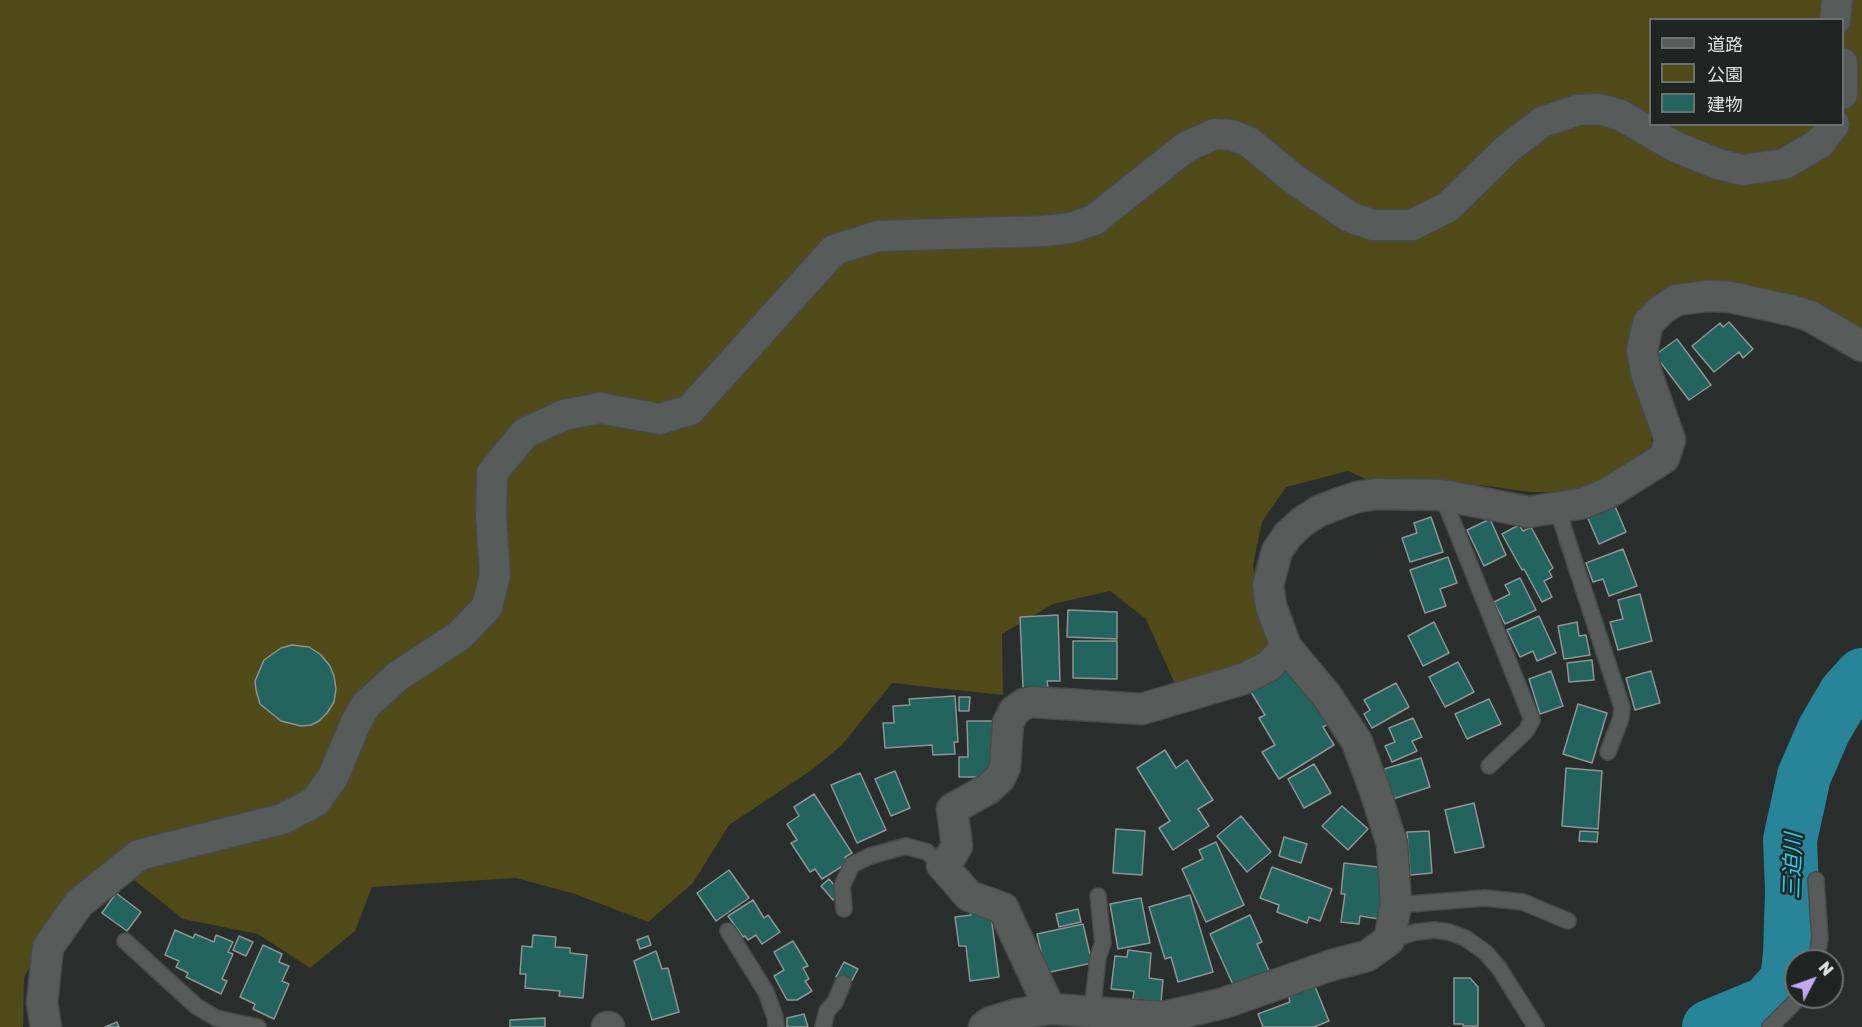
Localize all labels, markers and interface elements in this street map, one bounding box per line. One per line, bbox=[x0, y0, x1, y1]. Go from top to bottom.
legend bbox=[1649, 18, 1844, 126]
text: 道路 bbox=[1707, 33, 1743, 55]
text: 公園 bbox=[1707, 63, 1743, 85]
text: 建物 bbox=[1707, 93, 1743, 115]
water label: 三迫川 bbox=[1779, 833, 1807, 899]
north arrow bbox=[1784, 949, 1844, 1009]
text: N bbox=[1815, 957, 1838, 980]

